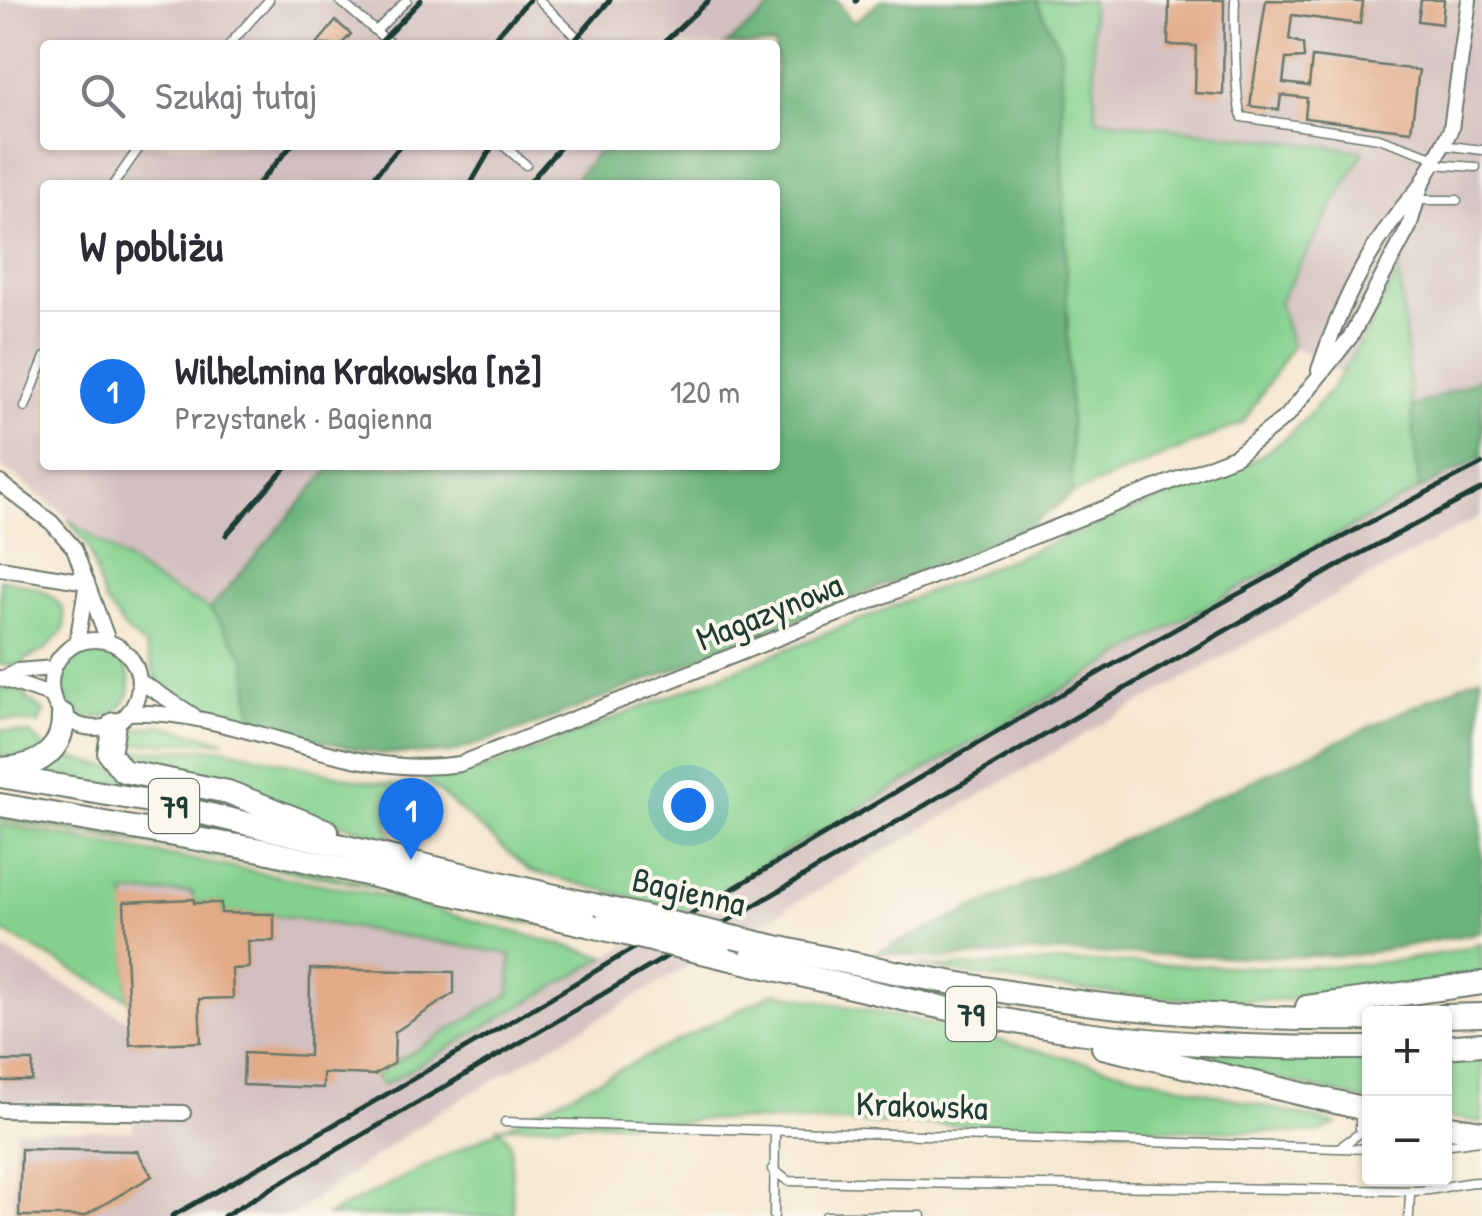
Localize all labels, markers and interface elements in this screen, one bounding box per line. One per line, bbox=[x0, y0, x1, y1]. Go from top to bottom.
search box bbox=[40, 40, 780, 150]
icon: search bbox=[75, 68, 130, 123]
text: Szukaj tutaj bbox=[155, 69, 317, 121]
text: W pobliżu bbox=[80, 217, 223, 274]
text: Wilhelmina Krakowska [nż] bbox=[175, 344, 542, 396]
text: 1 bbox=[107, 370, 118, 413]
text: 120 m bbox=[670, 370, 740, 413]
text: Przystanek · Bagienna bbox=[175, 396, 432, 439]
street label: Magazynowa bbox=[689, 560, 849, 662]
pin: 1 bbox=[378, 778, 444, 860]
road number: 79 bbox=[149, 779, 199, 833]
your location bbox=[663, 780, 714, 831]
street label: Bagienna bbox=[628, 855, 750, 927]
road number: 79 bbox=[946, 987, 996, 1041]
map controls bbox=[1362, 1006, 1452, 1186]
button: + bbox=[1362, 1006, 1452, 1096]
street label: Krakowska bbox=[855, 1079, 989, 1131]
button: − bbox=[1362, 1096, 1452, 1186]

